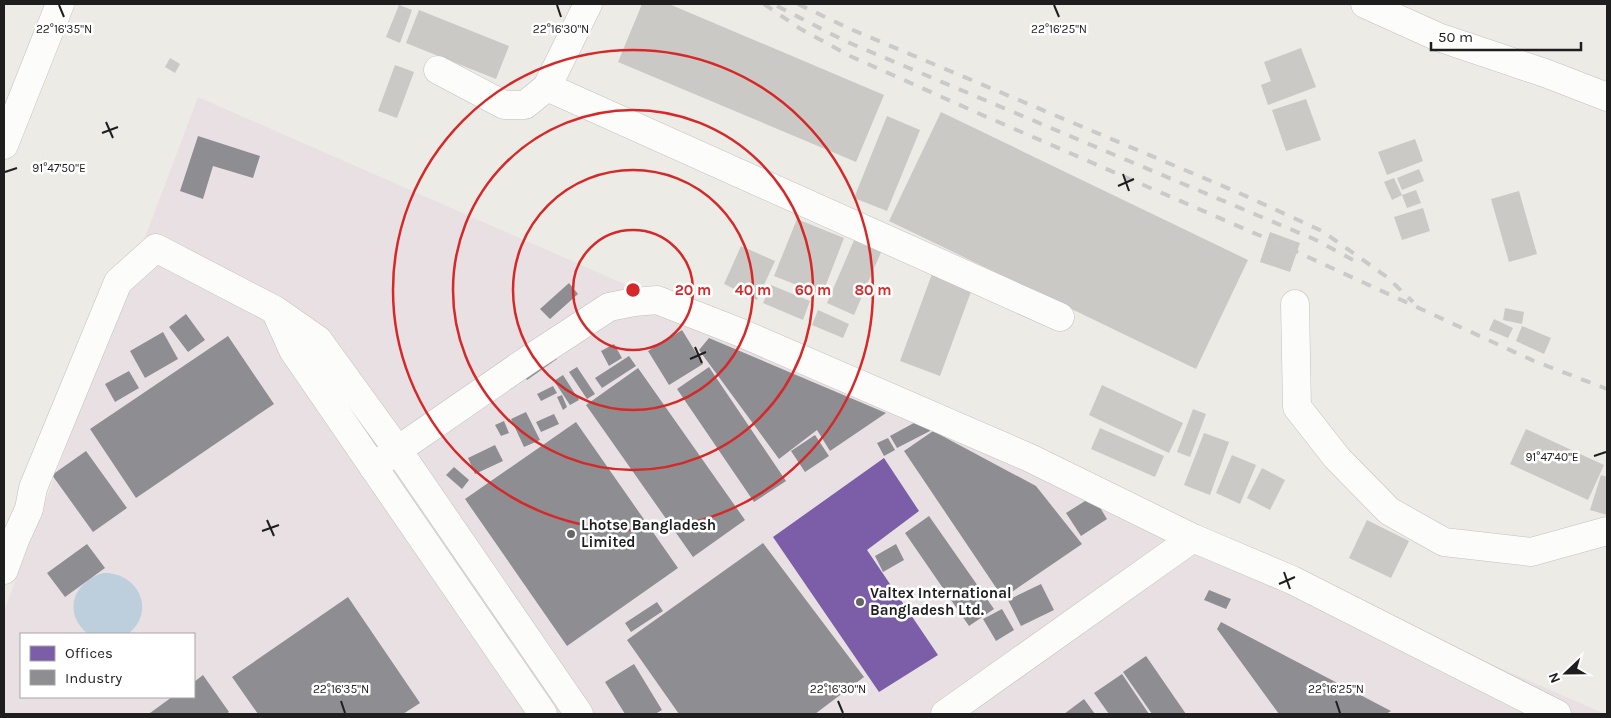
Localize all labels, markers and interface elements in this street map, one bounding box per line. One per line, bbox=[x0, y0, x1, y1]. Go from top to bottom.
scale bar bbox=[1431, 20, 1581, 52]
text: 22°16'35"N bbox=[36, 22, 92, 36]
text: 22°16'30"N bbox=[533, 22, 589, 36]
text: 22°16'25"N bbox=[1031, 22, 1087, 36]
text: 50 m bbox=[1438, 28, 1473, 46]
text: 91°47'50"E bbox=[32, 161, 86, 175]
centre of rings bbox=[624, 281, 642, 299]
text: 20 m bbox=[675, 281, 711, 299]
text: 40 m bbox=[735, 281, 771, 299]
text: 60 m bbox=[795, 281, 831, 299]
text: 80 m bbox=[854, 281, 892, 299]
text: 91°47'40"E bbox=[1525, 450, 1579, 464]
place label: Lhotse Bangladesh Limited bbox=[581, 516, 716, 551]
marker: Lhotse Bangladesh Limited bbox=[565, 528, 577, 540]
place label: Valtex International Bangladesh Ltd. bbox=[870, 584, 1012, 619]
marker: Valtex International Bangladesh Ltd. bbox=[854, 596, 866, 608]
legend bbox=[20, 633, 195, 698]
text: Offices bbox=[65, 644, 113, 662]
north arrow bbox=[1541, 648, 1591, 698]
text: Industry bbox=[65, 669, 122, 687]
text: N bbox=[1545, 670, 1564, 686]
text: 22°16'35"N bbox=[313, 682, 369, 696]
text: 22°16'30"N bbox=[810, 682, 866, 696]
text: 22°16'25"N bbox=[1308, 682, 1364, 696]

